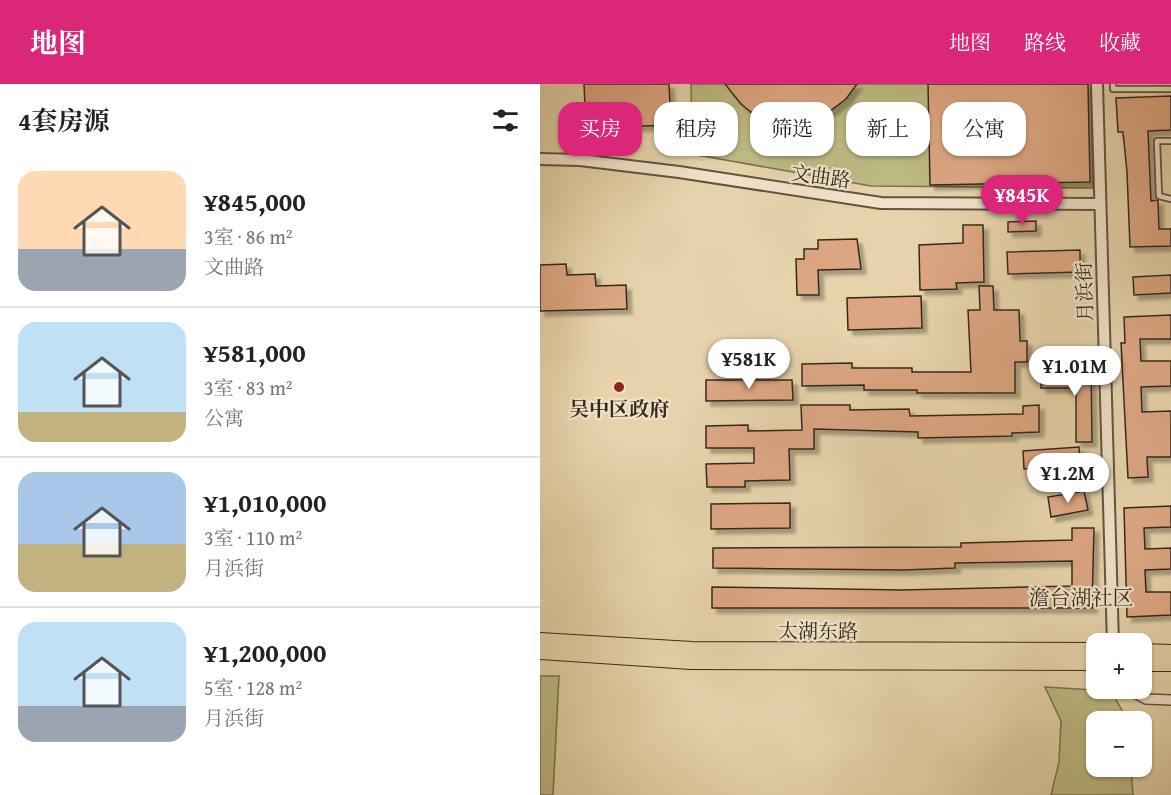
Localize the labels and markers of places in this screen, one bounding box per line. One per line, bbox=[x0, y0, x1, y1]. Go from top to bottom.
pin: ¥845K bbox=[980, 175, 1064, 226]
pin: ¥581K bbox=[707, 339, 791, 390]
pin: ¥1.01M bbox=[1026, 346, 1124, 397]
marker: 吴中区政府 bbox=[612, 380, 626, 394]
place label: 吴中区政府 bbox=[569, 394, 669, 423]
pin: ¥1.2M bbox=[1026, 453, 1110, 504]

